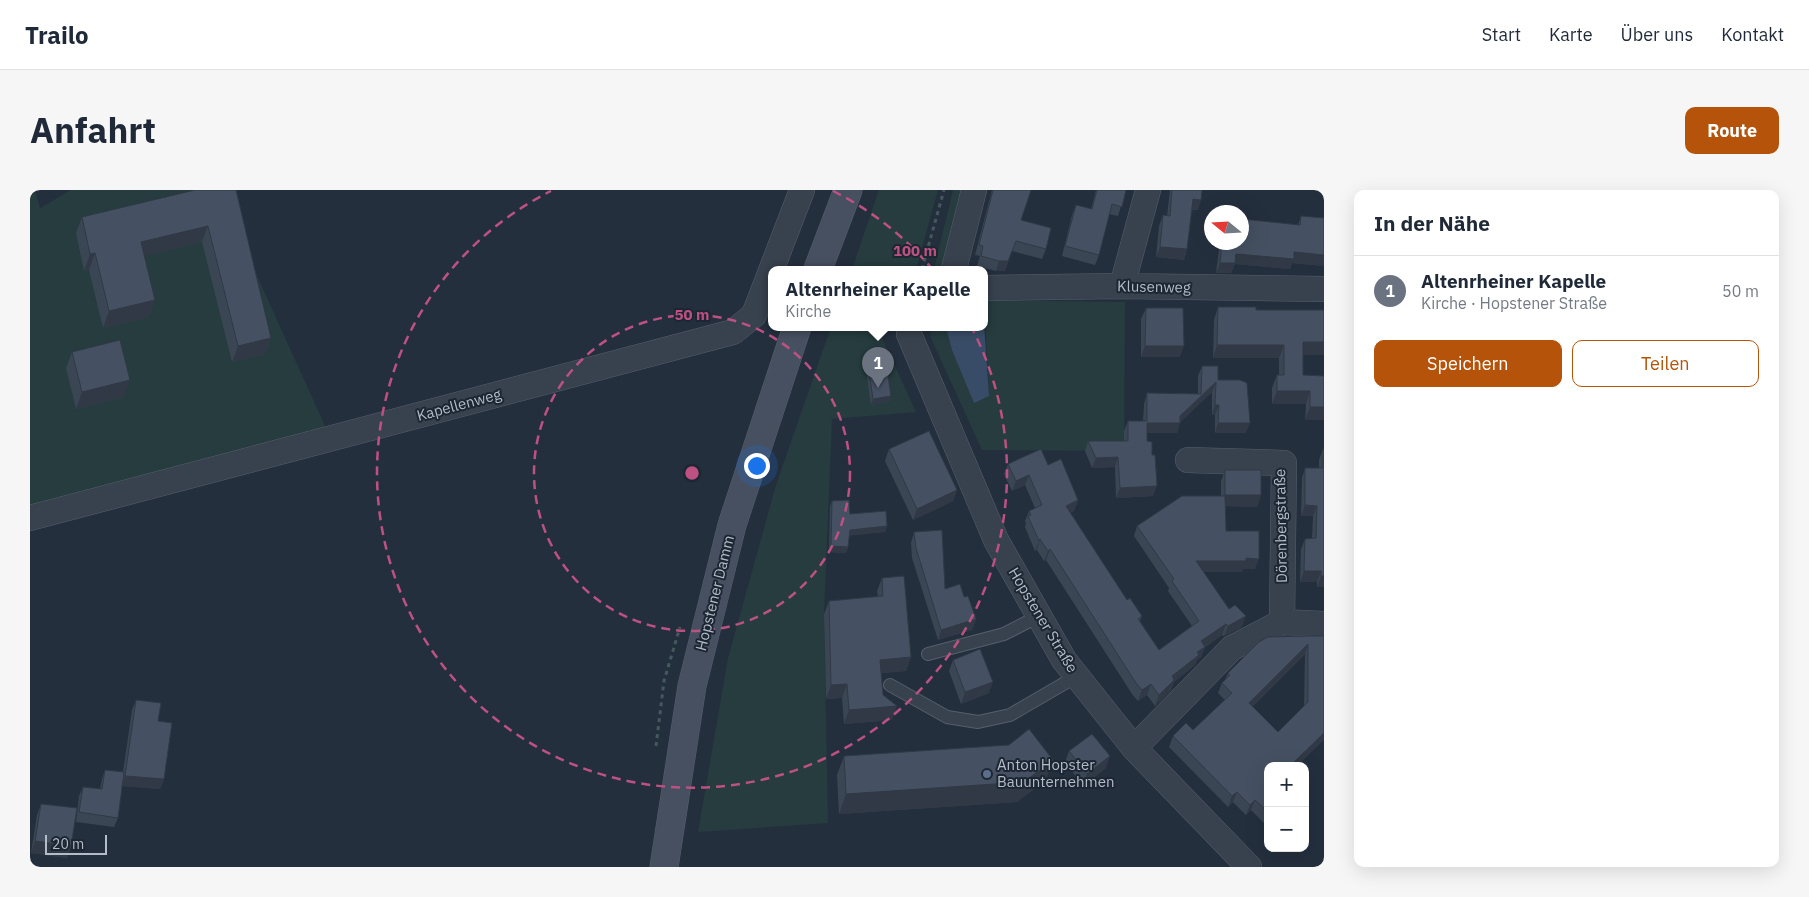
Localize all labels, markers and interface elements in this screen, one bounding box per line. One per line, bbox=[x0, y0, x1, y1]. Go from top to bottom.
text: Trailo bbox=[25, 19, 89, 51]
text: Start bbox=[1482, 23, 1521, 46]
text: Karte bbox=[1549, 23, 1593, 46]
text: Über uns bbox=[1621, 23, 1693, 46]
text: Kontakt bbox=[1721, 23, 1784, 46]
text: Anfahrt bbox=[30, 107, 156, 153]
button: Route bbox=[1685, 107, 1779, 154]
north arrow bbox=[1204, 205, 1249, 250]
text: In der Nähe bbox=[1374, 209, 1490, 237]
text: 100 m bbox=[893, 241, 937, 260]
popup bbox=[768, 266, 988, 331]
text: Altenrheiner Kapelle bbox=[1421, 269, 1606, 293]
street label: Klusenweg bbox=[1117, 276, 1191, 297]
text: Altenrheiner Kapelle bbox=[785, 277, 971, 301]
text: 1 bbox=[1385, 281, 1395, 301]
text: 50 m bbox=[1722, 281, 1759, 301]
text: Kirche · Hopstener Straße bbox=[1421, 293, 1607, 313]
text: Kirche bbox=[785, 301, 831, 321]
text: 50 m bbox=[675, 305, 709, 324]
button: Speichern bbox=[1374, 340, 1562, 387]
button: Teilen bbox=[1572, 340, 1759, 387]
pin: 1 bbox=[862, 347, 894, 388]
street label: Kapellenweg bbox=[415, 384, 503, 425]
your location bbox=[744, 453, 770, 479]
centre of rings bbox=[683, 464, 701, 482]
street label: Dörenbergstraße bbox=[1270, 469, 1291, 583]
street label: Hopstener Damm bbox=[691, 533, 738, 653]
street label: Hopstener Straße bbox=[1005, 564, 1082, 676]
place label: Anton Hopster Bauunternehmen bbox=[997, 755, 1114, 791]
map controls bbox=[1264, 762, 1309, 852]
button: + bbox=[1264, 762, 1309, 807]
marker: Anton Hopster Bauunternehmen bbox=[981, 768, 993, 780]
button: − bbox=[1264, 807, 1309, 852]
scale bar bbox=[45, 832, 108, 855]
text: 20 m bbox=[52, 835, 84, 853]

